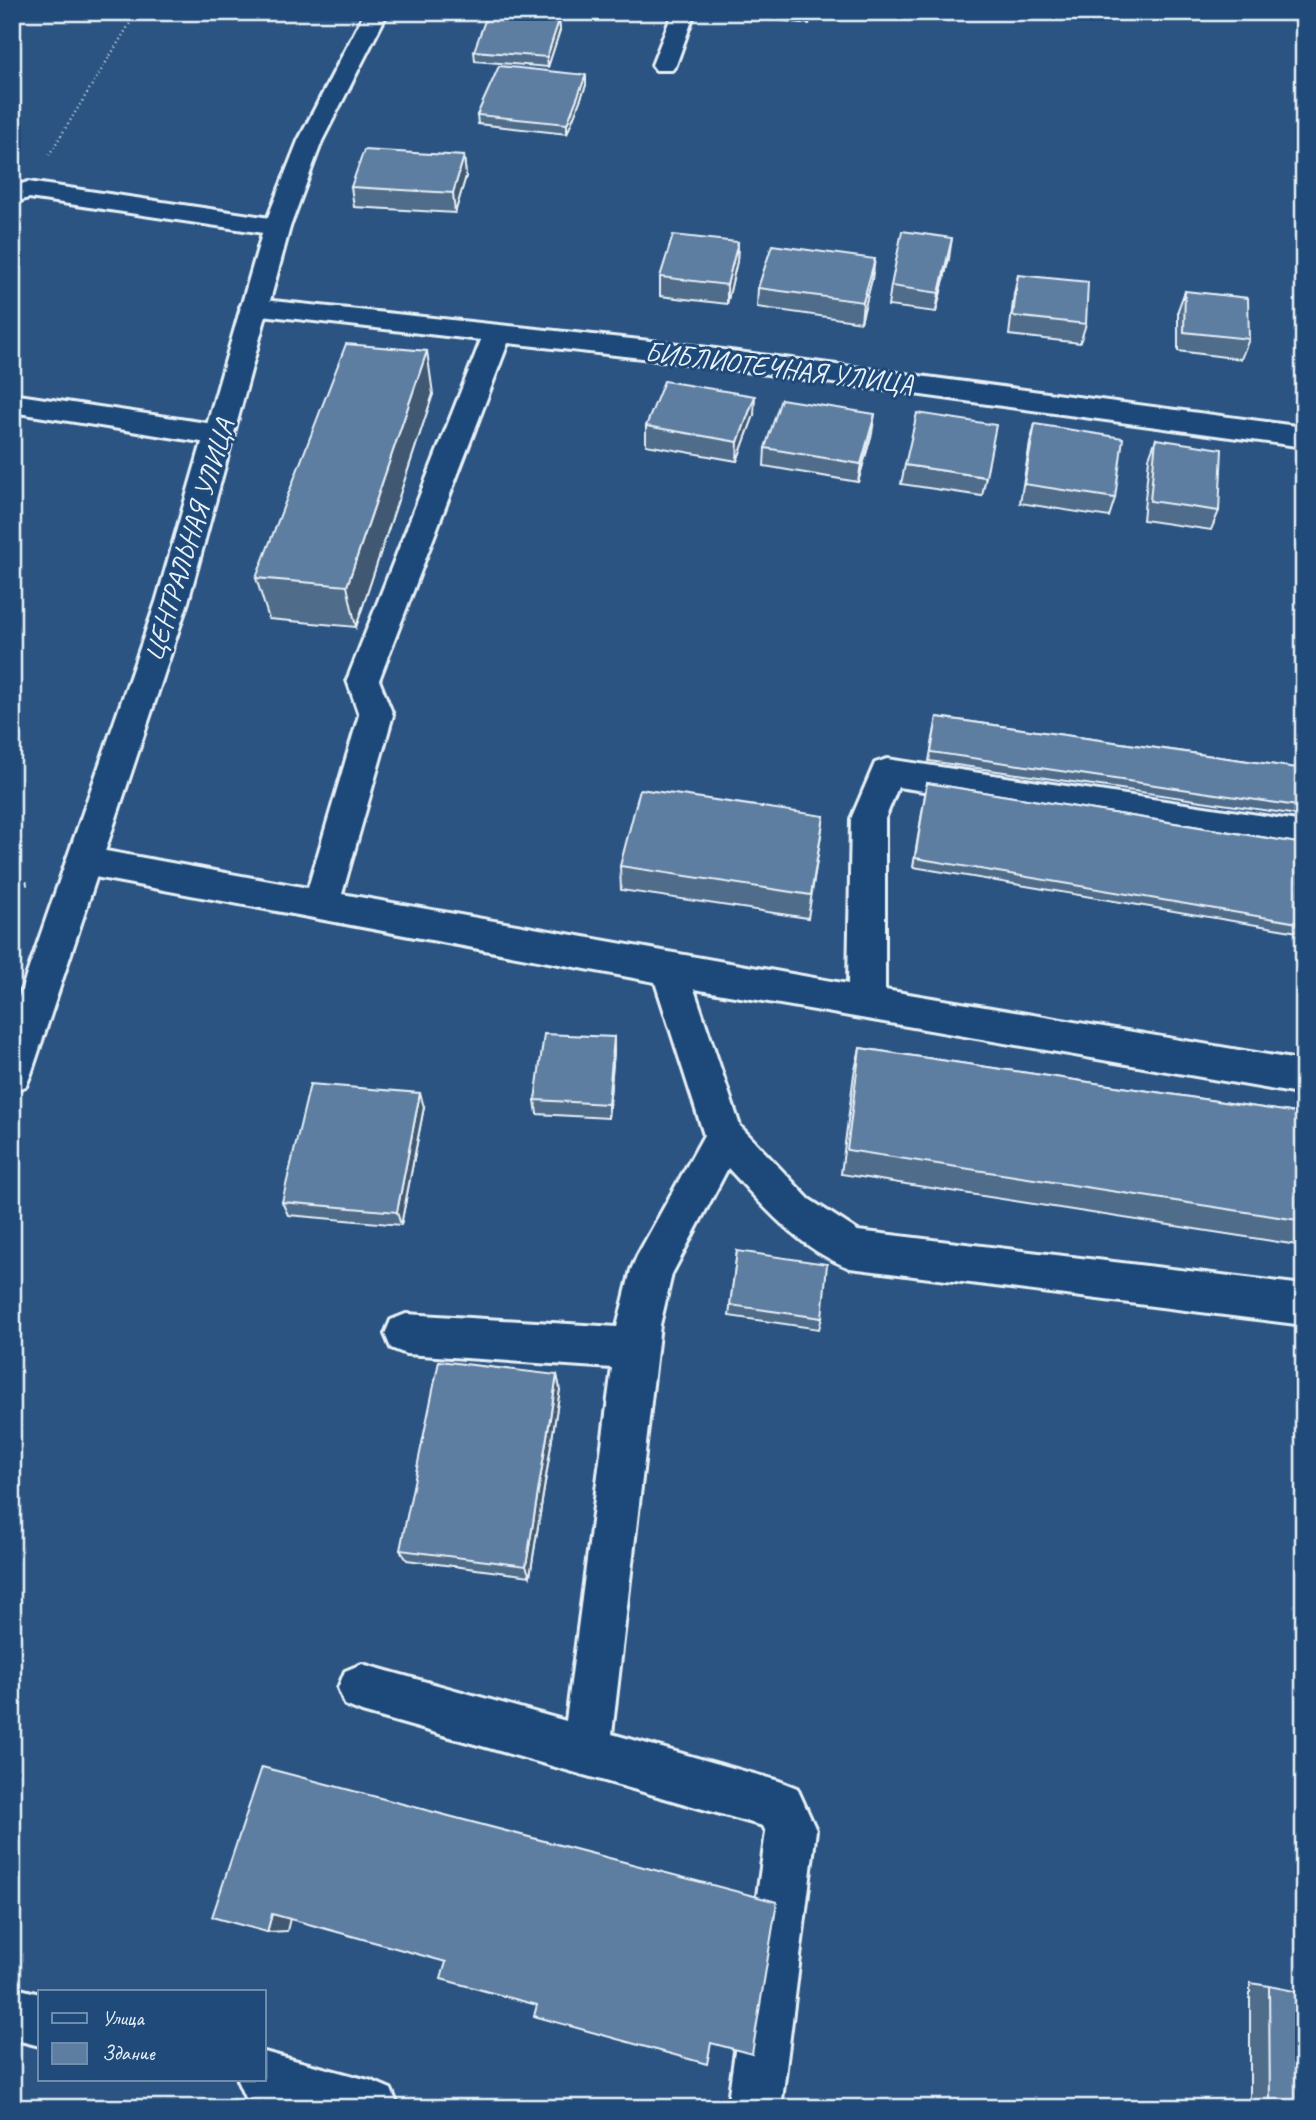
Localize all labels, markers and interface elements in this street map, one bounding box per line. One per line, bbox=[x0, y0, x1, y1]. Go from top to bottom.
street label: БИБЛИОТЕЧНАЯ УЛИЦА bbox=[643, 334, 916, 401]
street label: ЦЕНТРАЛЬНАЯ УЛИЦА bbox=[135, 413, 242, 665]
legend bbox=[38, 1990, 266, 2082]
text: Улица bbox=[102, 2005, 145, 2031]
text: Здание bbox=[102, 2040, 156, 2066]

